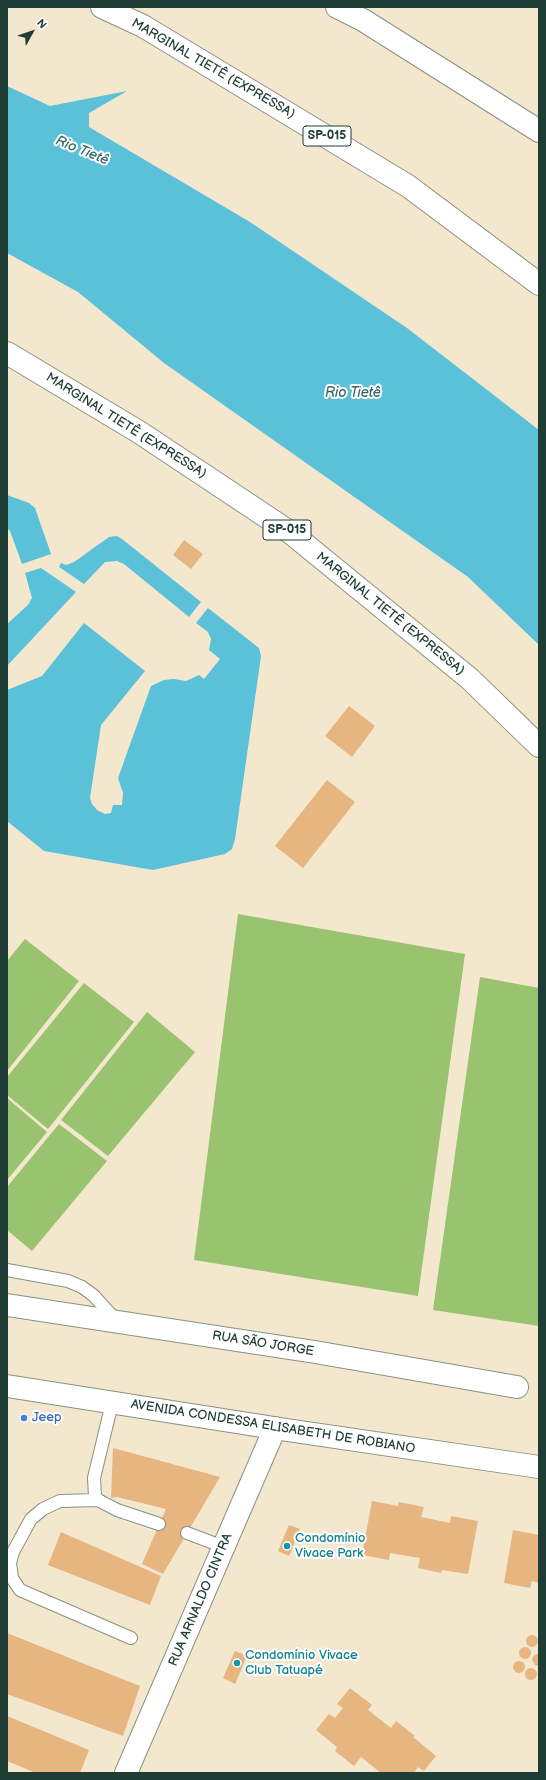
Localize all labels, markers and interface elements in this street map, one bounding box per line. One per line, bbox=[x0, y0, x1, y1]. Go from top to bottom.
north arrow bbox=[12, 12, 52, 52]
street label: MARGINAL TIETÊ (EXPRESSA) bbox=[128, 16, 298, 122]
text: N bbox=[34, 17, 49, 31]
road number: SP-015 bbox=[303, 126, 351, 146]
water label: Rio Tietê bbox=[53, 133, 111, 169]
street label: MARGINAL TIETÊ (EXPRESSA) bbox=[43, 370, 209, 482]
water label: Rio Tietê bbox=[325, 385, 381, 401]
road number: SP-015 bbox=[263, 520, 311, 540]
street label: MARGINAL TIETÊ (EXPRESSA) bbox=[313, 549, 467, 679]
street label: RUA SÃO JORGE bbox=[211, 1328, 315, 1360]
street label: AVENIDA CONDESSA ELISABETH DE ROBIANO bbox=[130, 1397, 416, 1457]
place label: Jeep bbox=[32, 1410, 61, 1426]
marker: Jeep bbox=[19, 1413, 29, 1423]
street label: RUA ARNALDO CINTRA bbox=[166, 1531, 236, 1669]
place label: Condomínio Vivace Park bbox=[295, 1531, 365, 1562]
marker: Condomínio Vivace Park bbox=[282, 1541, 292, 1551]
place label: Condomínio Vivace Club Tatuapé bbox=[245, 1648, 358, 1679]
marker: Condomínio Vivace Club Tatuapé bbox=[232, 1658, 242, 1668]

